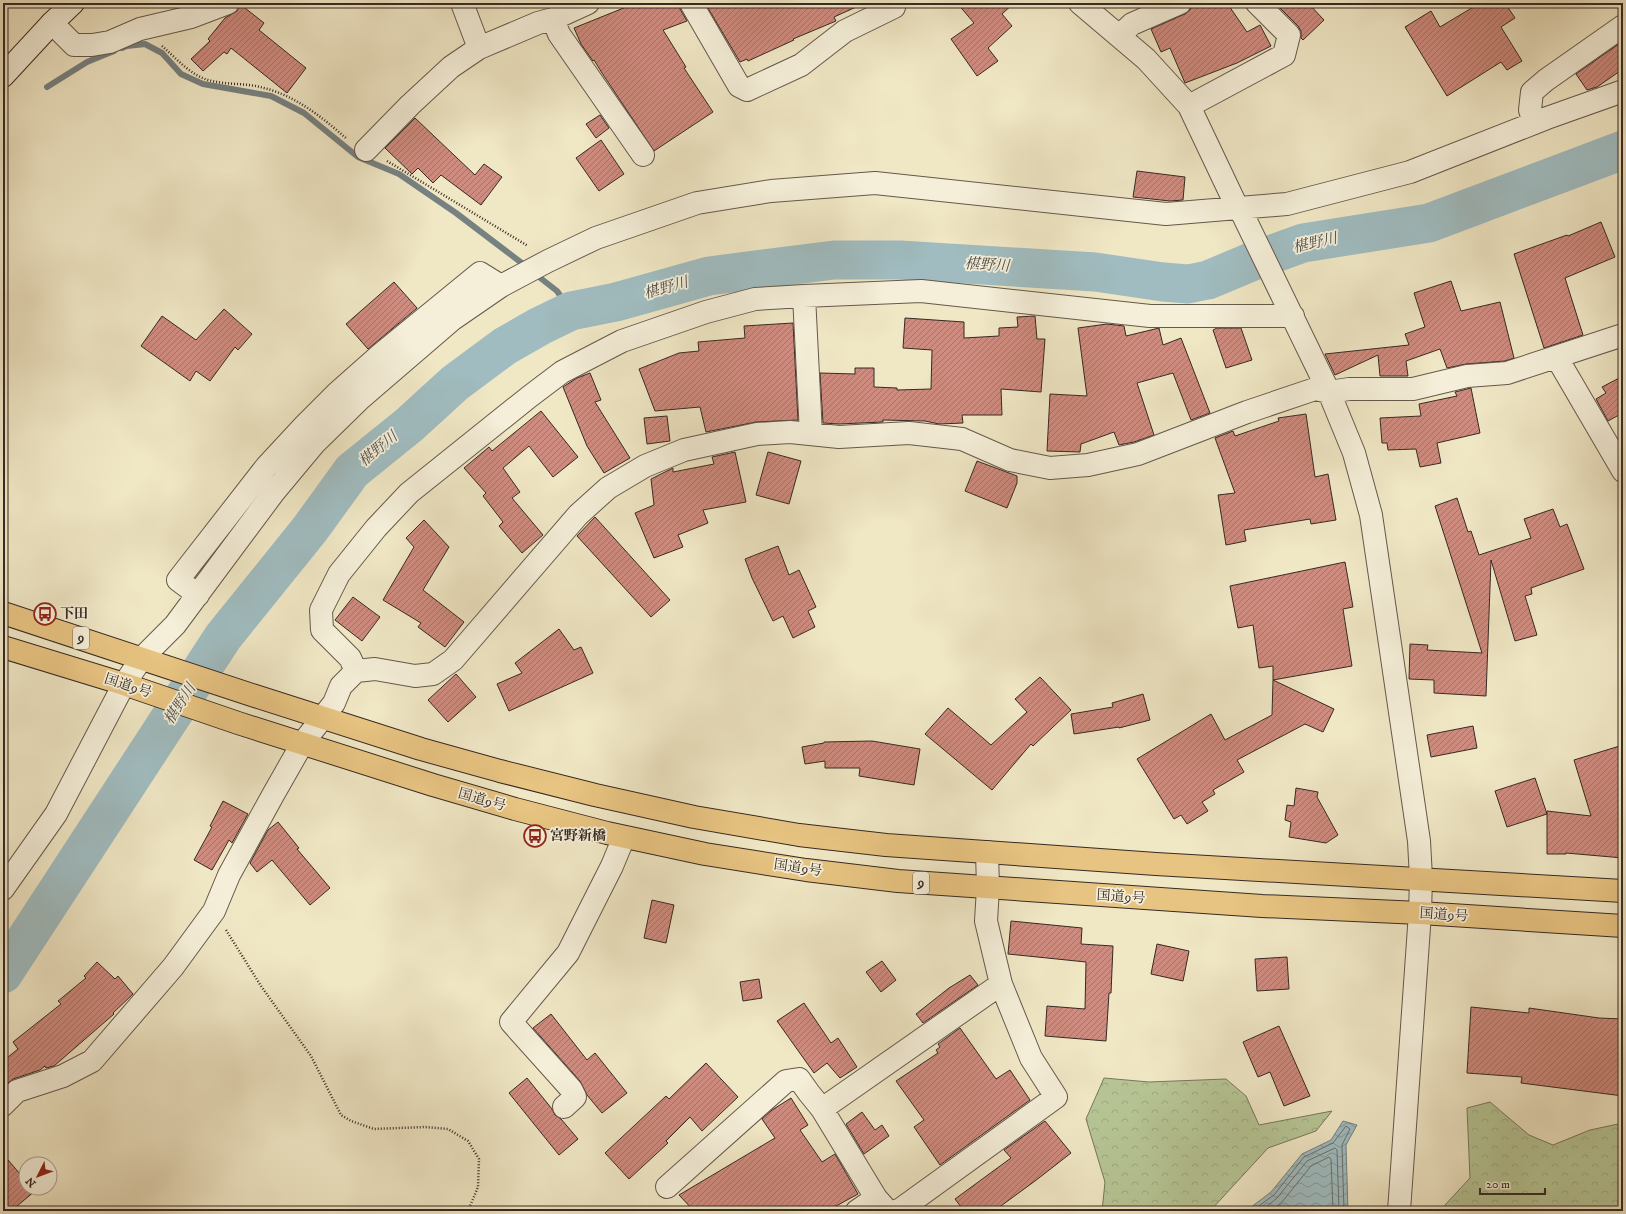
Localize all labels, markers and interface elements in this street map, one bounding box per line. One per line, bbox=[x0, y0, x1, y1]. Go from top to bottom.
water label: 椹野川 bbox=[1291, 228, 1341, 257]
water label: 椹野川 bbox=[964, 254, 1012, 276]
water label: 椹野川 bbox=[642, 272, 692, 303]
water label: 椹野川 bbox=[355, 426, 403, 471]
bus stop icon: 下田 bbox=[32, 601, 58, 627]
place label: 下田 bbox=[60, 605, 88, 623]
road number: 9 bbox=[73, 627, 89, 649]
street label: 国道9号 bbox=[102, 670, 154, 702]
water label: 椹野川 bbox=[160, 678, 201, 728]
street label: 国道9号 bbox=[456, 785, 508, 815]
bus stop icon: 宮野新橋 bbox=[522, 823, 548, 849]
place label: 宮野新橋 bbox=[550, 827, 606, 845]
street label: 国道9号 bbox=[772, 856, 824, 880]
road number: 9 bbox=[913, 872, 929, 894]
street label: 国道9号 bbox=[1096, 886, 1146, 908]
street label: 国道9号 bbox=[1419, 904, 1469, 926]
north arrow bbox=[18, 1156, 58, 1196]
scale bar bbox=[1480, 1170, 1545, 1196]
text: N bbox=[23, 1174, 40, 1190]
text: 20 m bbox=[1486, 1177, 1510, 1192]

